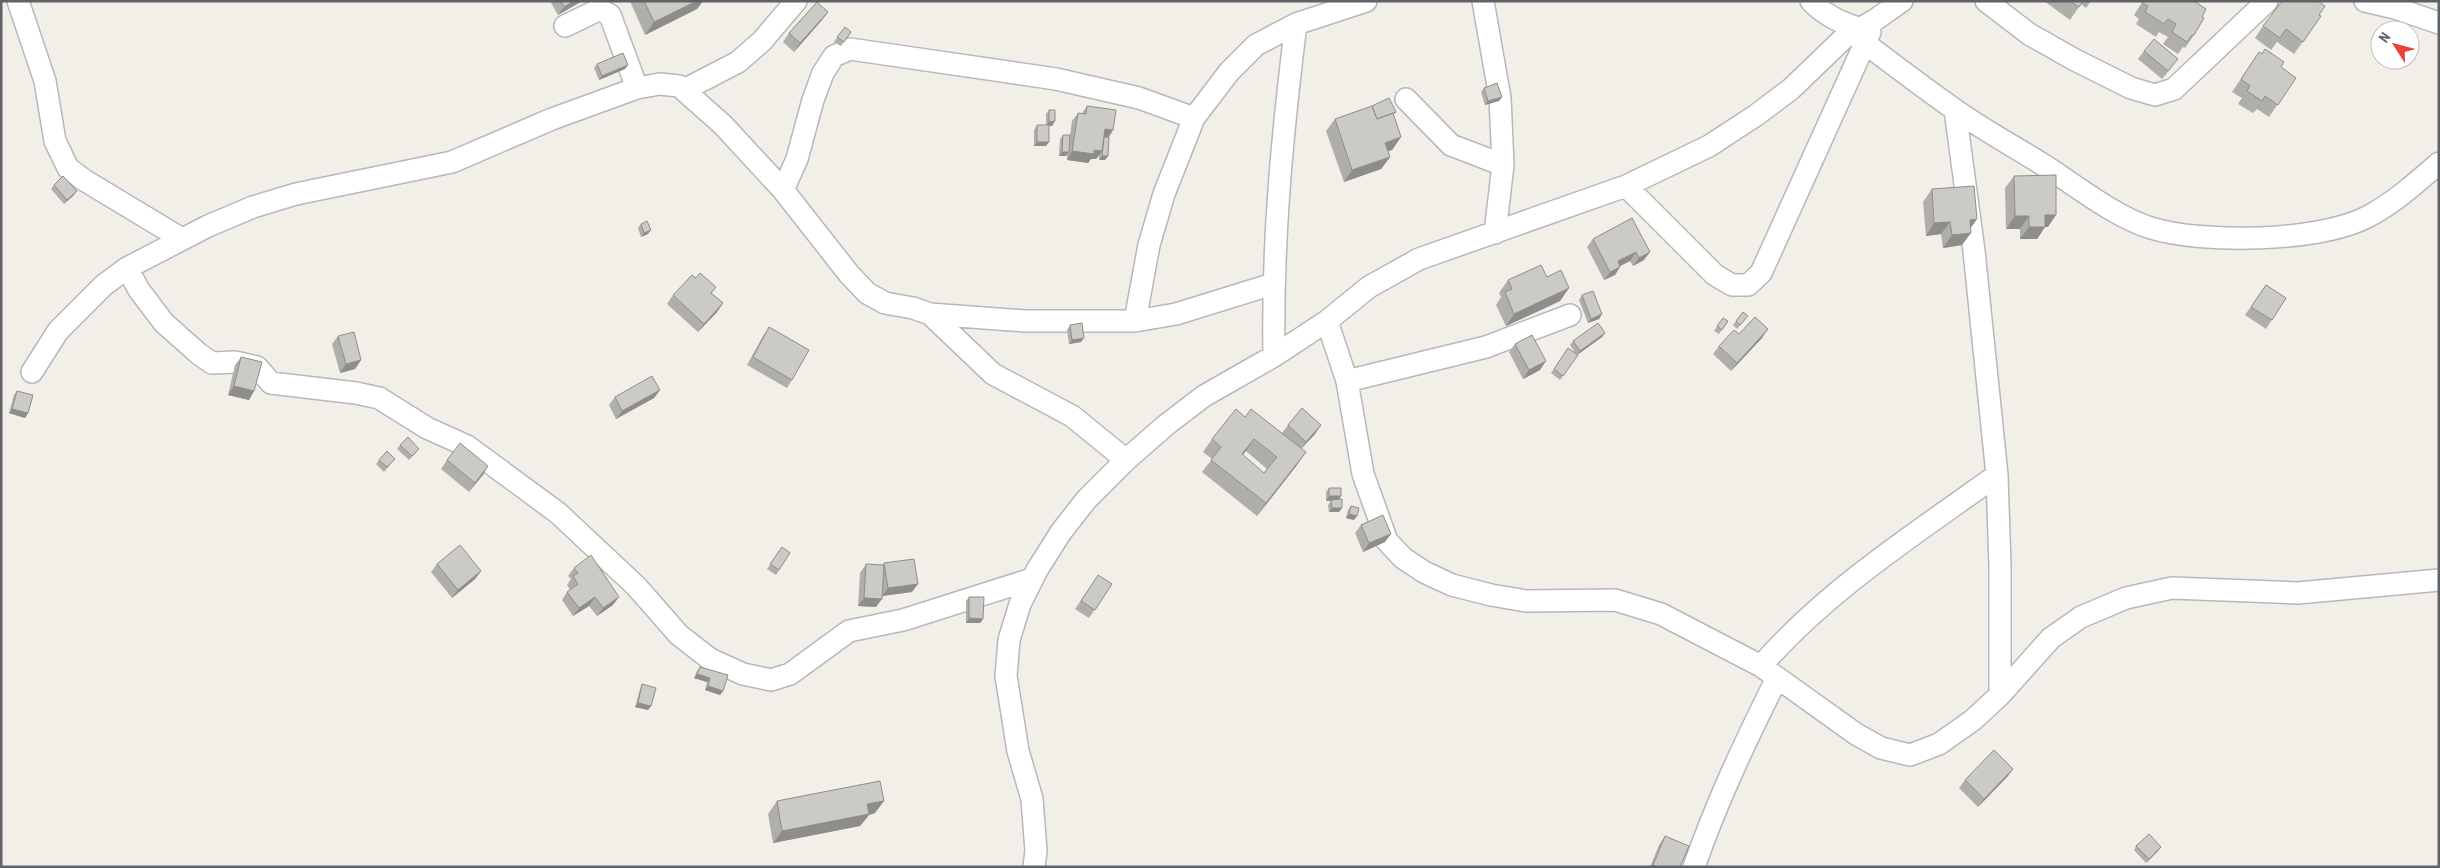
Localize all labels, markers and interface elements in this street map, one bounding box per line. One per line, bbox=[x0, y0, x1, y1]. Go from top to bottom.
north arrow bbox=[2370, 20, 2420, 70]
text: N bbox=[2375, 29, 2393, 46]

